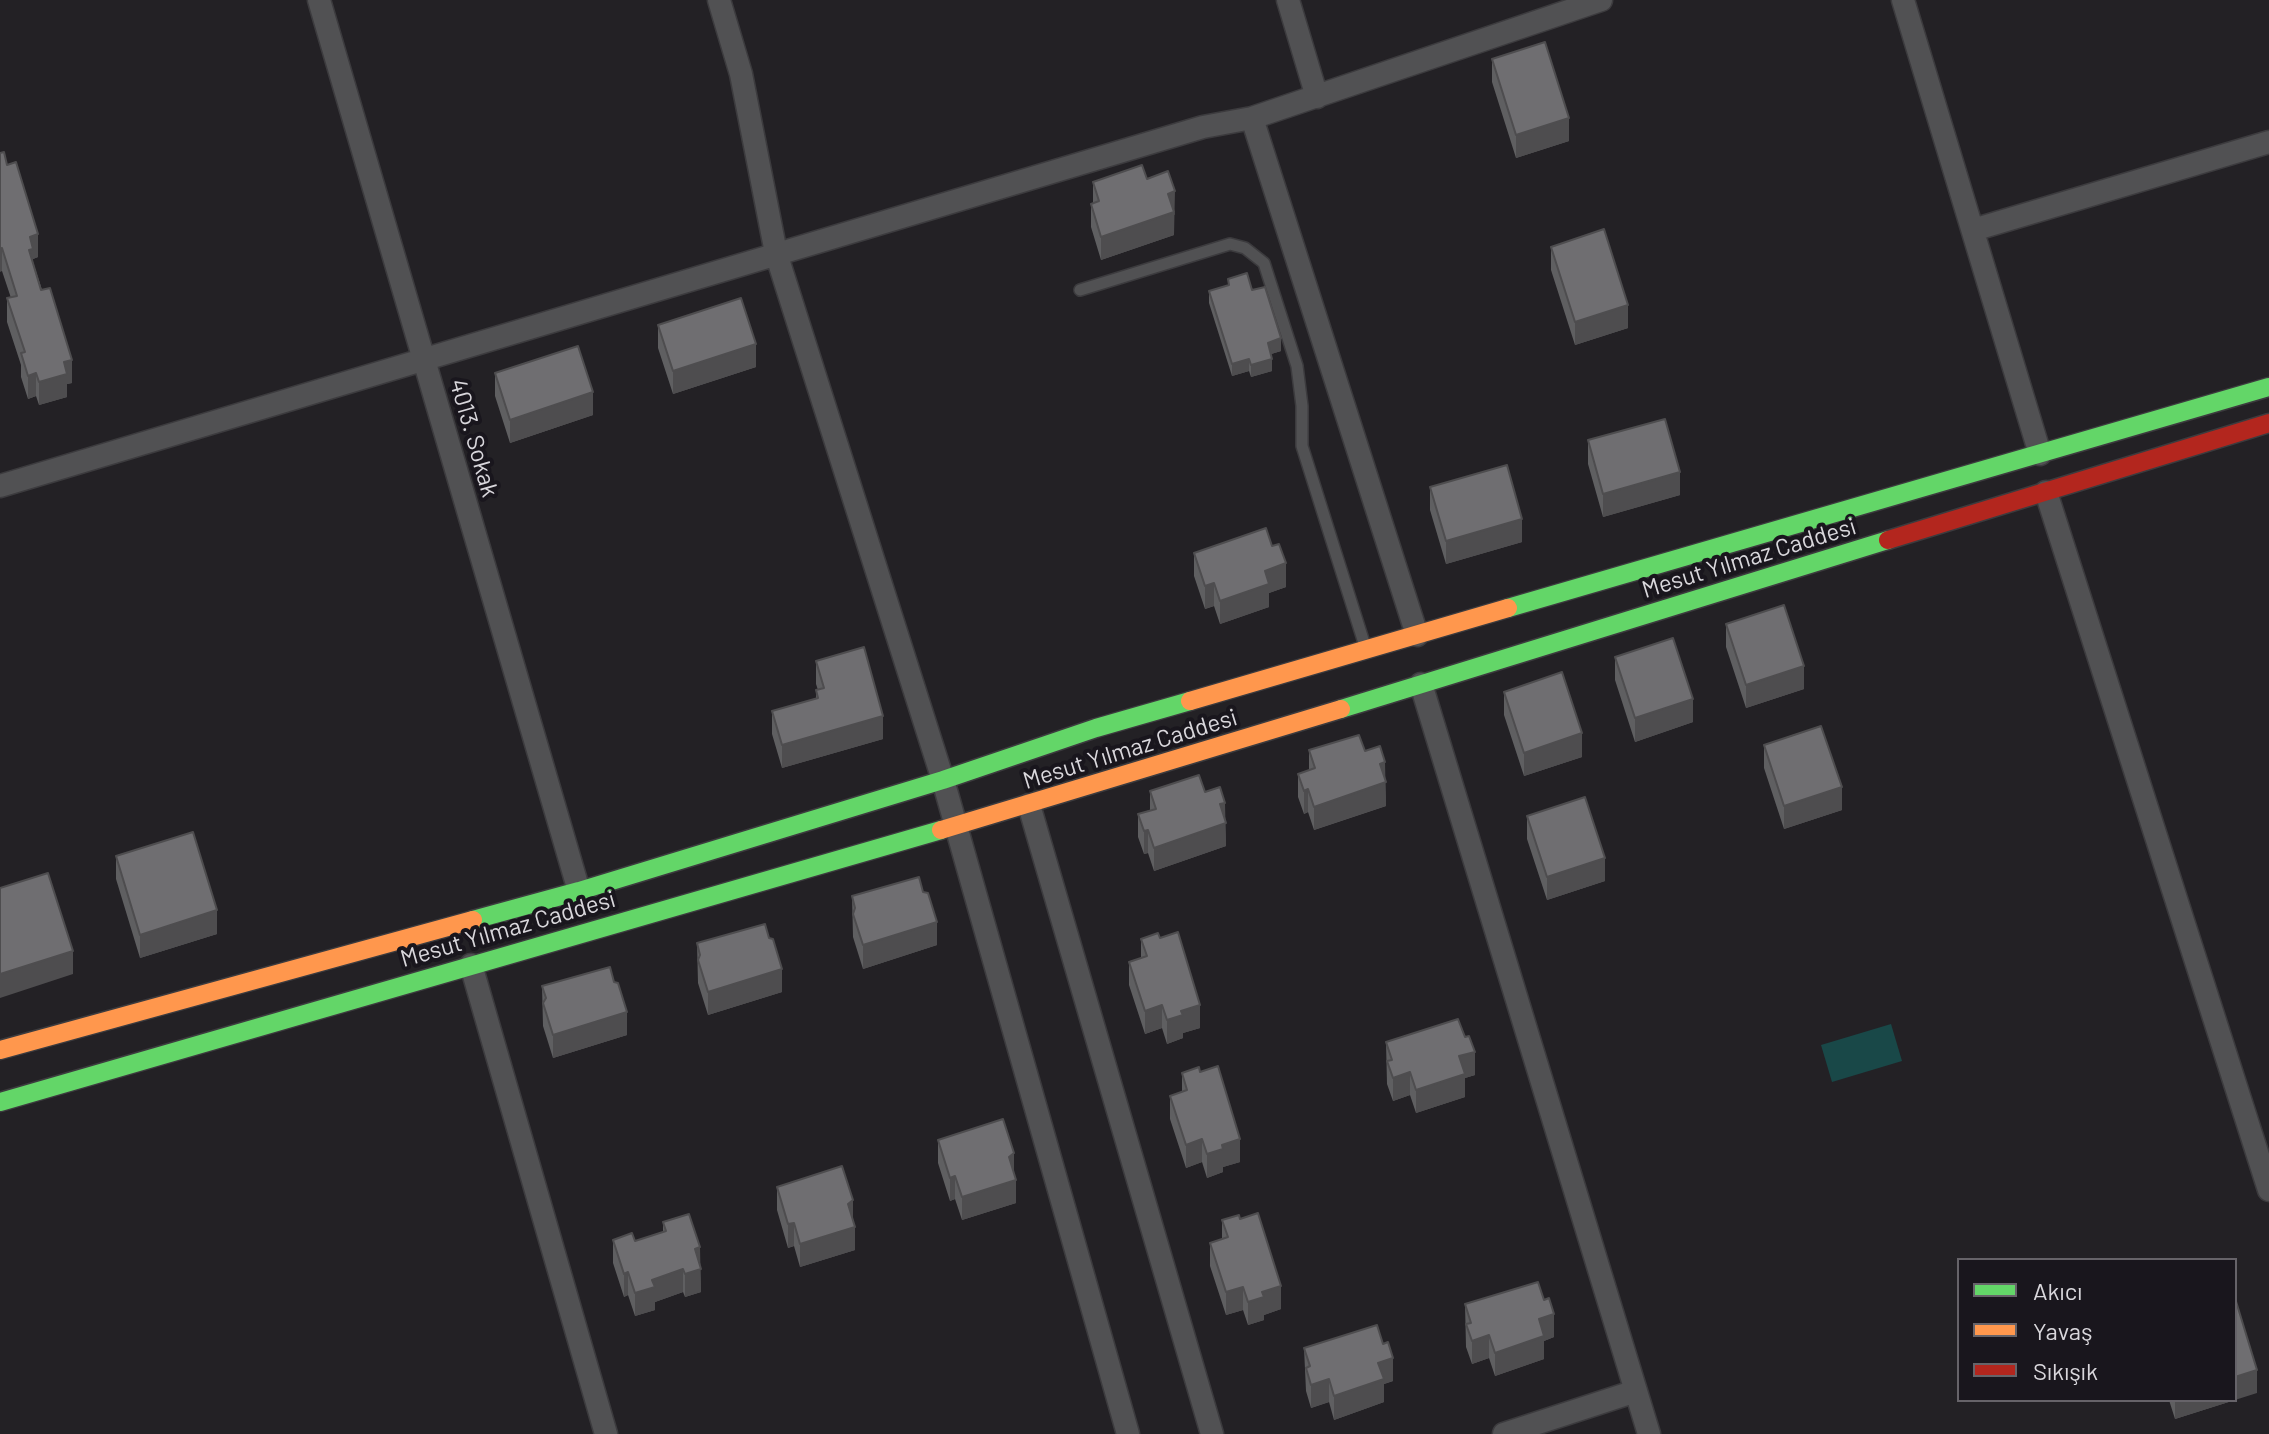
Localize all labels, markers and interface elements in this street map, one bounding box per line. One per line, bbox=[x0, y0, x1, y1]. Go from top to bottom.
street label: 4013. Sokak bbox=[443, 376, 505, 500]
street label: Mesut Yılmaz Caddesi bbox=[1638, 512, 1860, 604]
street label: Mesut Yılmaz Caddesi bbox=[1019, 703, 1241, 795]
street label: Mesut Yılmaz Caddesi bbox=[397, 884, 619, 974]
legend bbox=[1957, 1258, 2237, 1402]
text: Akıcı bbox=[2033, 1276, 2082, 1305]
text: Yavaş bbox=[2033, 1316, 2093, 1345]
text: Sıkışık bbox=[2033, 1356, 2098, 1385]

